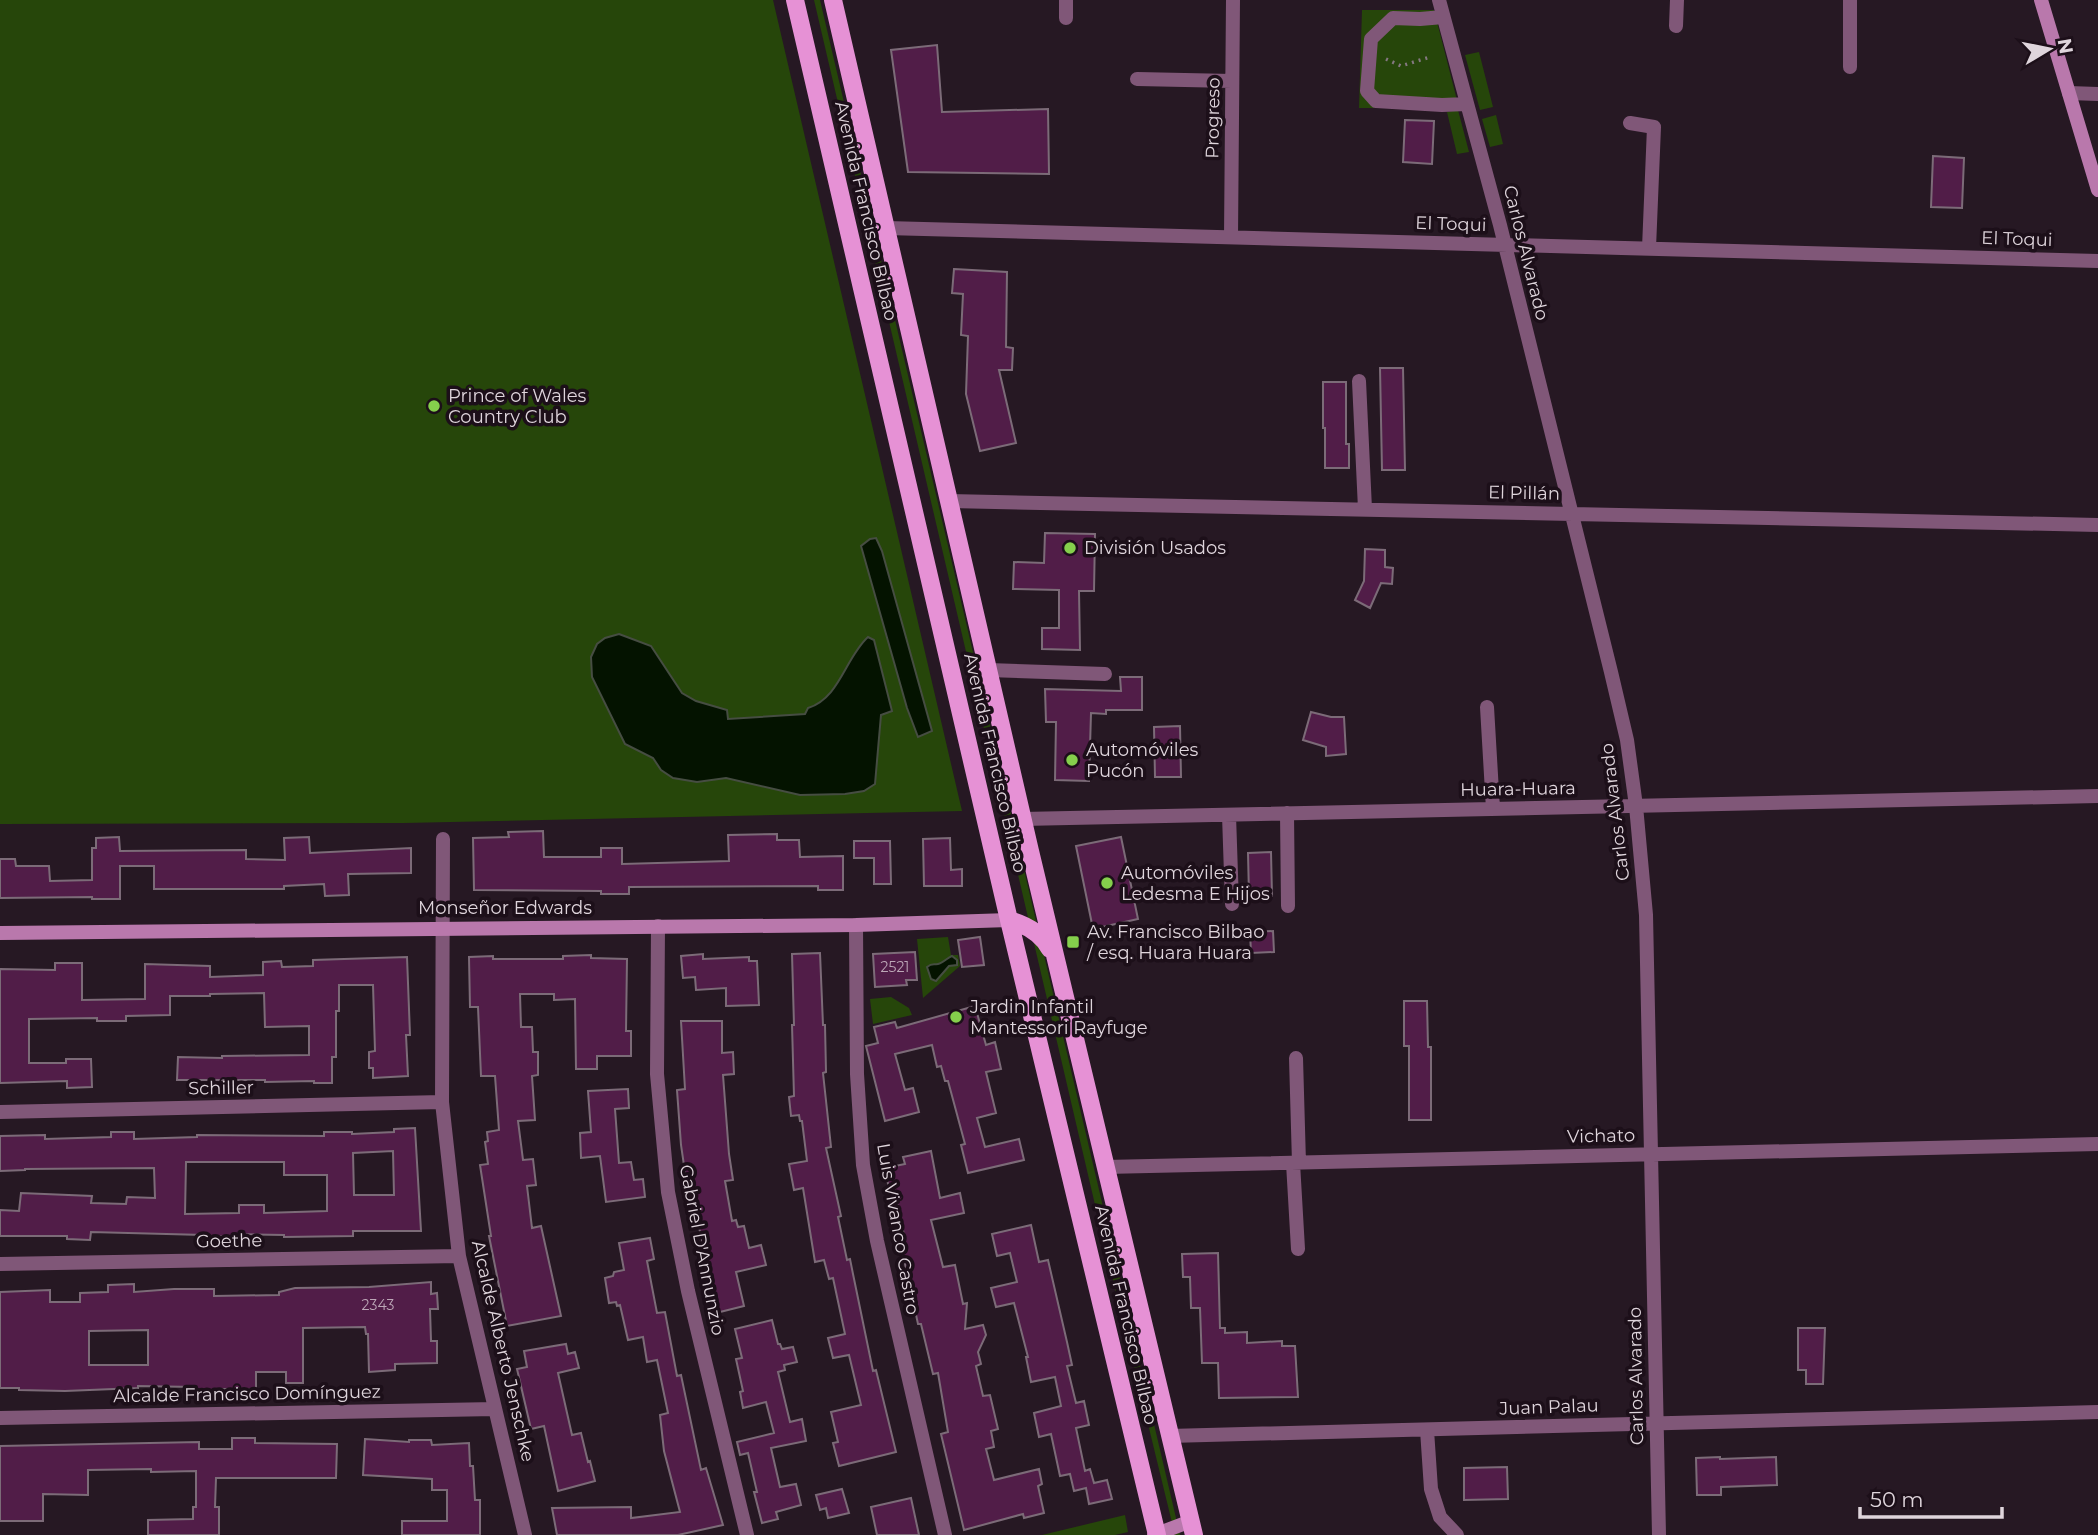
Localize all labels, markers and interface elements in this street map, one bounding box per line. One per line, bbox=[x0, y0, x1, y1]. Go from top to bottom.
north arrow bbox=[2014, 14, 2084, 84]
text: N bbox=[2053, 37, 2078, 56]
street label: Progreso bbox=[1201, 77, 1225, 159]
street label: Avenida Francisco Bilbao bbox=[830, 99, 902, 323]
street label: Carlos Alvarado bbox=[1499, 183, 1553, 323]
street label: El Toqui bbox=[1415, 212, 1487, 236]
street label: El Toqui bbox=[1981, 227, 2053, 251]
place label: Prince of Wales Country Club bbox=[448, 385, 587, 428]
marker: Prince of Wales Country Club bbox=[426, 398, 442, 414]
street label: El Pillán bbox=[1488, 481, 1560, 505]
place label: División Usados bbox=[1084, 537, 1226, 559]
marker: División Usados bbox=[1062, 540, 1078, 556]
street label: Avenida Francisco Bilbao bbox=[959, 651, 1031, 875]
place label: Automóviles Pucón bbox=[1086, 739, 1199, 782]
street label: Carlos Alvarado bbox=[1596, 742, 1634, 882]
marker: Automóviles Pucón bbox=[1064, 752, 1080, 768]
street label: Huara-Huara bbox=[1460, 777, 1576, 801]
place label: Automóviles Ledesma E Hijos bbox=[1121, 862, 1270, 905]
marker: Automóviles Ledesma E Hijos bbox=[1099, 875, 1115, 891]
street label: Monseñor Edwards bbox=[418, 897, 592, 919]
place label: Av. Francisco Bilbao / esq. Huara Huara bbox=[1086, 921, 1265, 964]
marker: Av. Francisco Bilbao / esq. Huara Huara bbox=[1065, 934, 1081, 950]
house number: 2521 bbox=[881, 958, 909, 976]
place label: Jardin Infantil Mantessori Rayfuge bbox=[969, 996, 1148, 1039]
marker: Jardin Infantil Mantessori Rayfuge bbox=[948, 1009, 964, 1025]
street label: Schiller bbox=[188, 1076, 254, 1100]
street label: Vichato bbox=[1567, 1124, 1635, 1148]
street label: Luis Vivanco Castro bbox=[872, 1142, 924, 1316]
street label: Gabriel D'Annunzio bbox=[675, 1163, 729, 1337]
street label: Avenida Francisco Bilbao bbox=[1090, 1203, 1162, 1427]
street label: Goethe bbox=[196, 1229, 263, 1253]
street label: Alcalde Alberto Jenschke bbox=[467, 1238, 539, 1464]
house number: 2343 bbox=[362, 1296, 394, 1314]
street label: Carlos Alvarado bbox=[1624, 1307, 1648, 1445]
street label: Alcalde Francisco Domínguez bbox=[113, 1381, 381, 1407]
street label: Juan Palau bbox=[1498, 1394, 1599, 1420]
scale bar bbox=[1860, 1476, 2002, 1520]
text: 50 m bbox=[1870, 1487, 1924, 1512]

